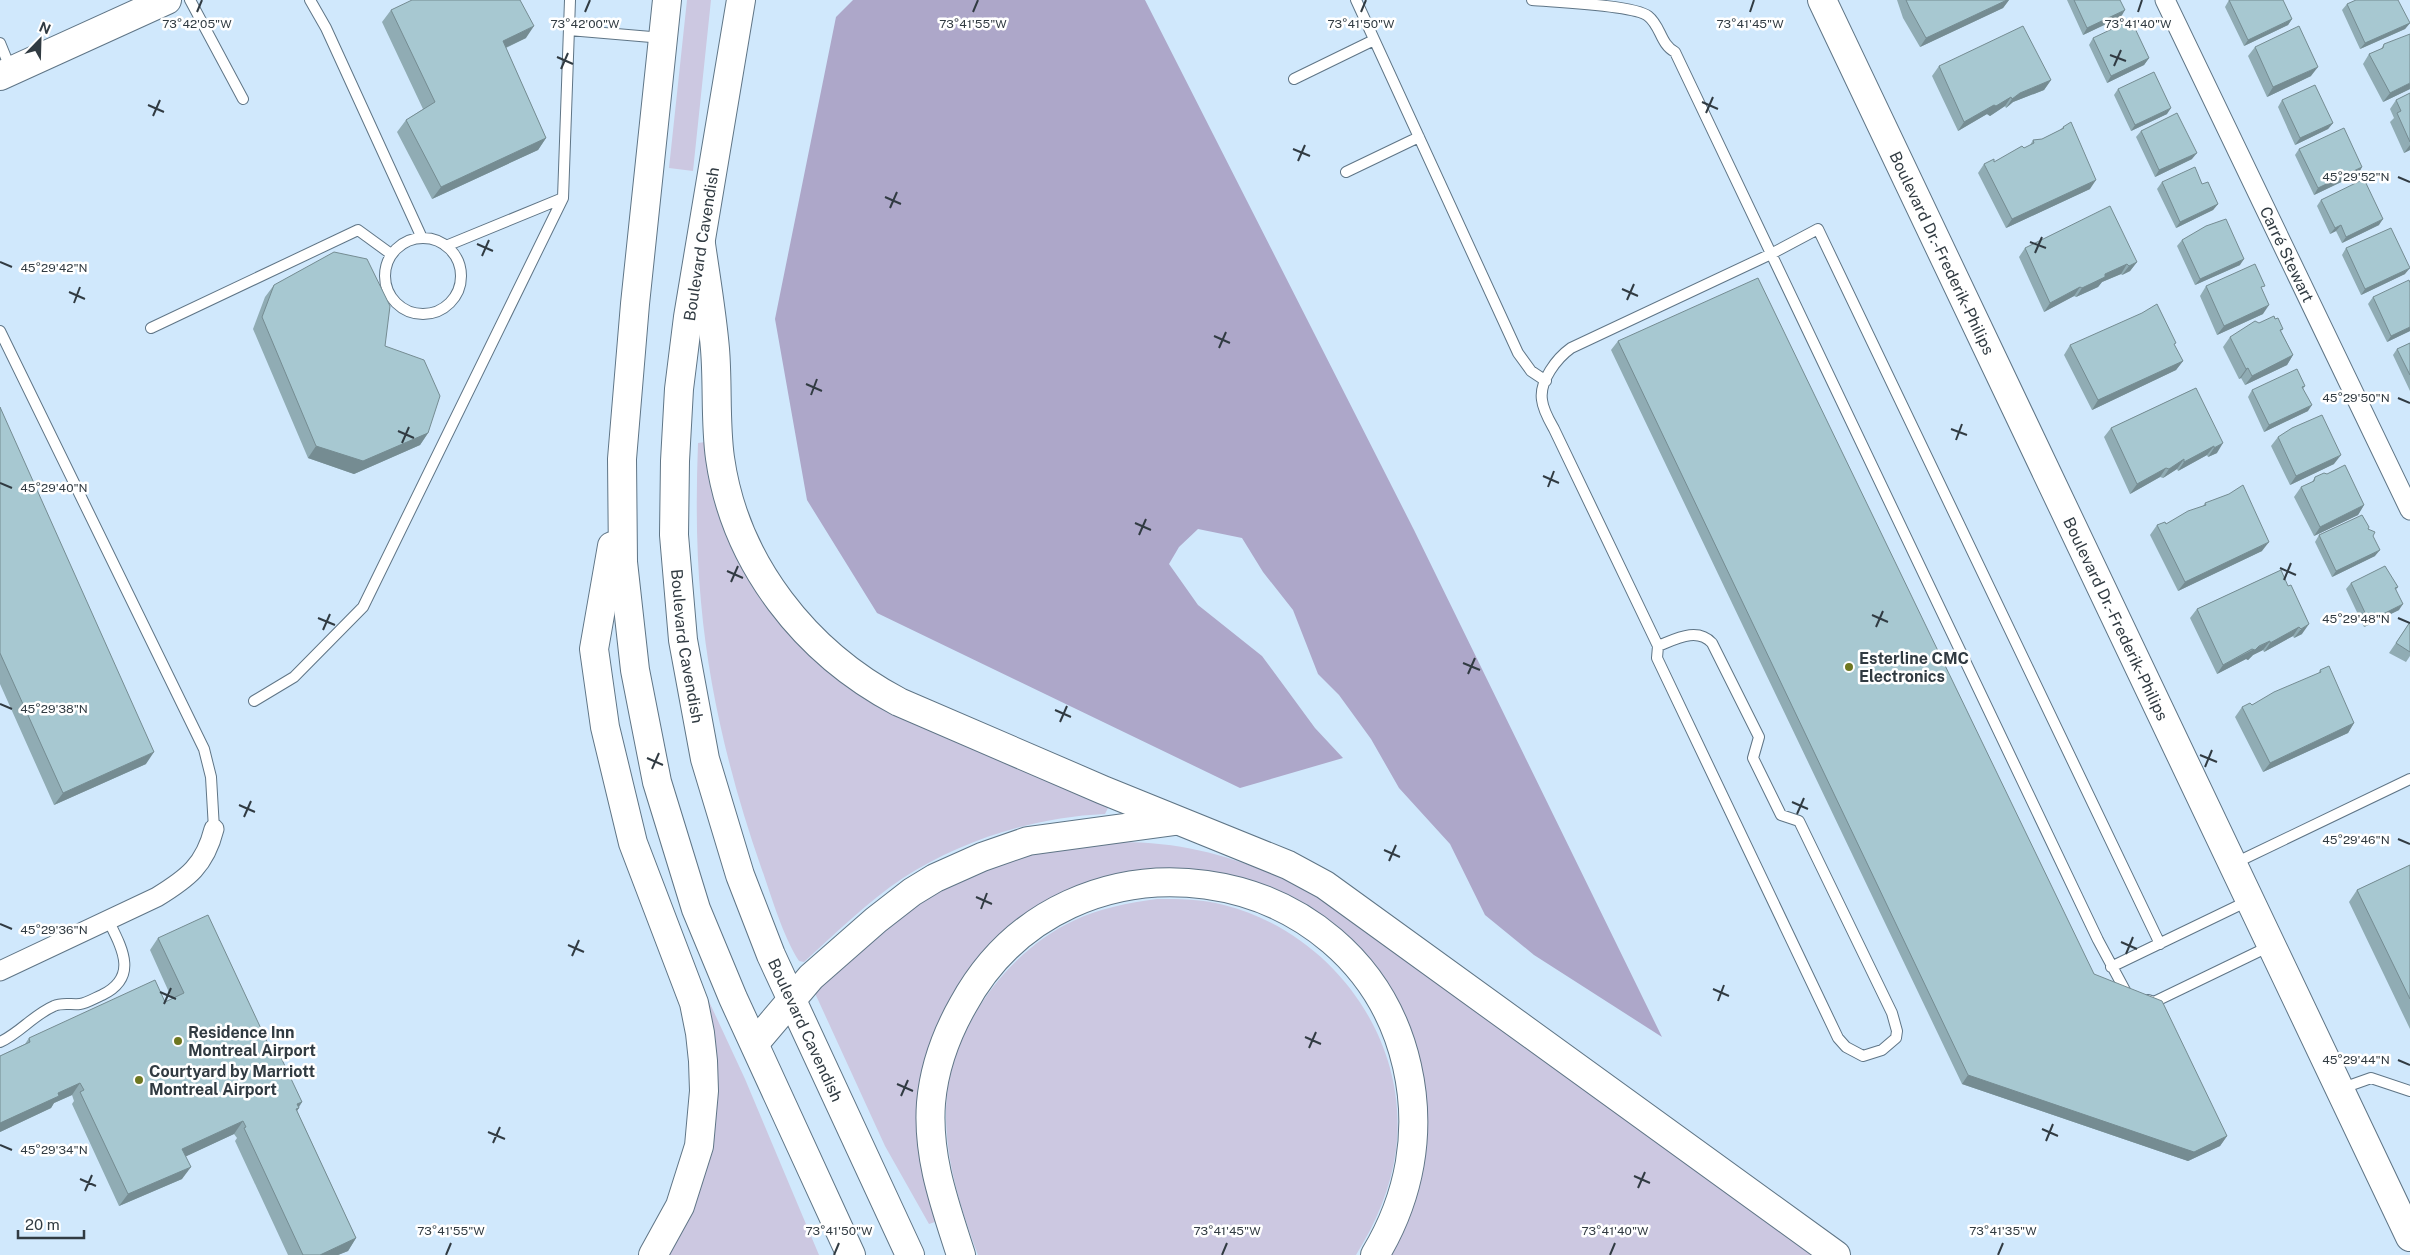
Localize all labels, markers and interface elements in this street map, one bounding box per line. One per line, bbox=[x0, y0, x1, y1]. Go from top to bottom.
north arrow bbox=[15, 15, 65, 65]
text: 73°42'05"W bbox=[162, 17, 232, 31]
text: 73°42'00"W bbox=[551, 17, 620, 31]
text: 73°41'55"W bbox=[939, 17, 1007, 31]
text: 73°41'50"W bbox=[1327, 17, 1395, 31]
text: 73°41'45"W bbox=[1716, 17, 1784, 31]
text: 73°41'40"W bbox=[2105, 17, 2172, 31]
text: N bbox=[37, 19, 53, 38]
street label: Boulevard Dr.-Frederik-Philips bbox=[1885, 148, 1998, 358]
street label: Boulevard Cavendish bbox=[680, 166, 723, 322]
text: 45°29'52"N bbox=[2322, 170, 2390, 184]
street label: Carré Stewart bbox=[2256, 203, 2318, 305]
text: 45°29'42"N bbox=[20, 261, 88, 275]
text: 45°29'50"N bbox=[2322, 391, 2390, 405]
text: 45°29'40"N bbox=[20, 481, 88, 495]
street label: Boulevard Dr.-Frederik-Philips bbox=[2059, 514, 2172, 724]
street label: Boulevard Cavendish bbox=[667, 568, 707, 725]
text: 45°29'48"N bbox=[2322, 612, 2390, 626]
place label: Esterline CMC Electronics bbox=[1859, 649, 1969, 686]
marker: Esterline CMC Electronics bbox=[1843, 661, 1855, 673]
text: 45°29'38"N bbox=[20, 702, 88, 716]
text: 45°29'46"N bbox=[2322, 833, 2390, 847]
text: 45°29'36"N bbox=[20, 923, 88, 937]
street label: Boulevard Cavendish bbox=[764, 956, 847, 1105]
place label: Residence Inn Montreal Airport bbox=[188, 1023, 316, 1060]
marker: Residence Inn Montreal Airport bbox=[172, 1035, 184, 1047]
text: 45°29'44"N bbox=[2322, 1053, 2390, 1067]
place label: Courtyard by Marriott Montreal Airport bbox=[149, 1062, 315, 1099]
marker: Courtyard by Marriott Montreal Airport bbox=[133, 1074, 145, 1086]
text: 45°29'34"N bbox=[20, 1143, 88, 1157]
scale bar bbox=[18, 1208, 84, 1240]
text: 20 m bbox=[25, 1216, 60, 1233]
text: 73°41'55"W bbox=[417, 1224, 485, 1238]
text: 73°41'50"W bbox=[805, 1224, 873, 1238]
text: 73°41'45"W bbox=[1193, 1224, 1261, 1238]
text: 73°41'40"W bbox=[1582, 1224, 1649, 1238]
text: 73°41'35"W bbox=[1969, 1224, 2037, 1238]

